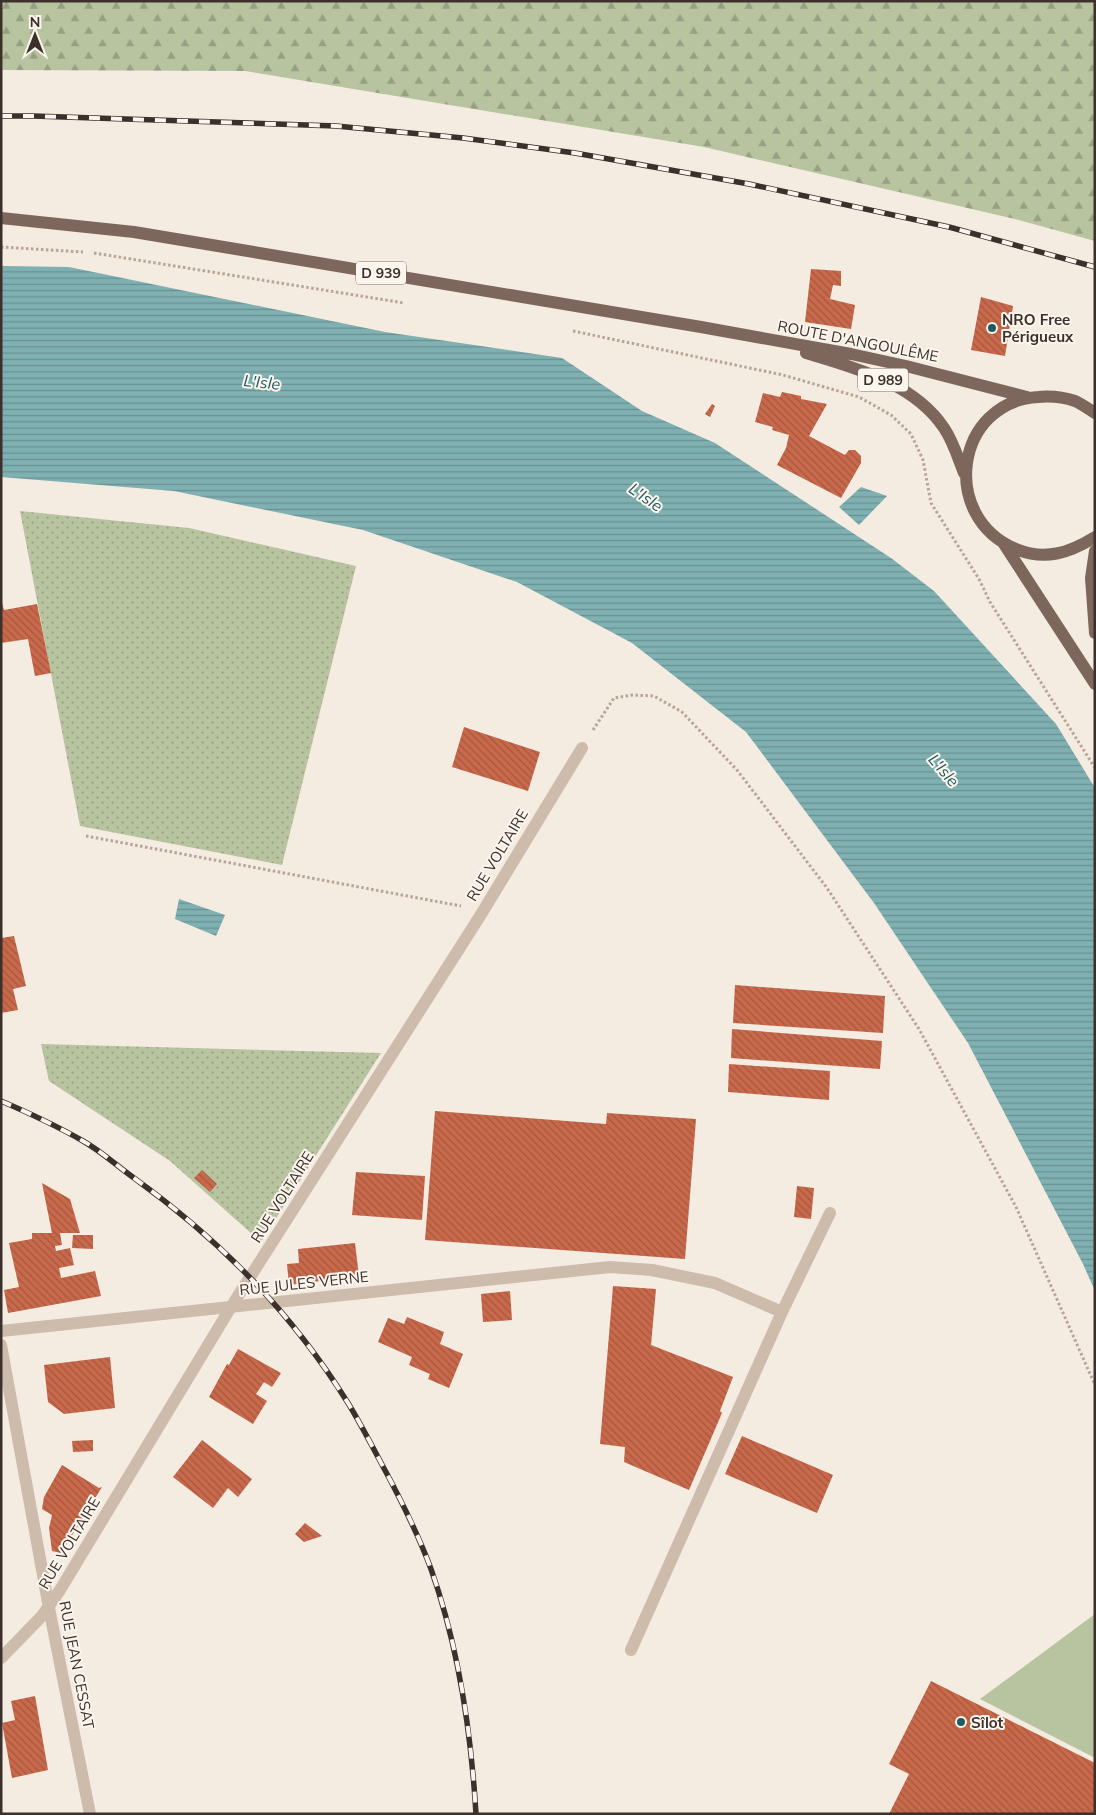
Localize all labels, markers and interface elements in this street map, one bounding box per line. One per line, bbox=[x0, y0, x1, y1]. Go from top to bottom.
north arrow bbox=[10, 10, 60, 60]
text: N bbox=[30, 13, 40, 31]
road number: D 939 bbox=[356, 262, 406, 284]
place label: NRO Free Périgueux bbox=[1002, 310, 1074, 346]
street label: ROUTE D'ANGOULÊME bbox=[776, 316, 940, 366]
marker: NRO Free Périgueux bbox=[986, 322, 998, 334]
road number: D 989 bbox=[858, 368, 908, 392]
water label: L'Isle bbox=[243, 370, 282, 394]
water label: L'Isle bbox=[625, 478, 667, 516]
water label: L'Isle bbox=[924, 750, 964, 791]
street label: RUE VOLTAIRE bbox=[462, 805, 532, 905]
street label: RUE VOLTAIRE bbox=[246, 1148, 318, 1246]
street label: RUE JULES VERNE bbox=[238, 1267, 370, 1299]
street label: RUE VOLTAIRE bbox=[34, 1493, 104, 1593]
street label: RUE JEAN CESSAT bbox=[55, 1599, 99, 1731]
place label: Sîlot bbox=[971, 1713, 1004, 1732]
marker: Sîlot bbox=[955, 1716, 967, 1728]

